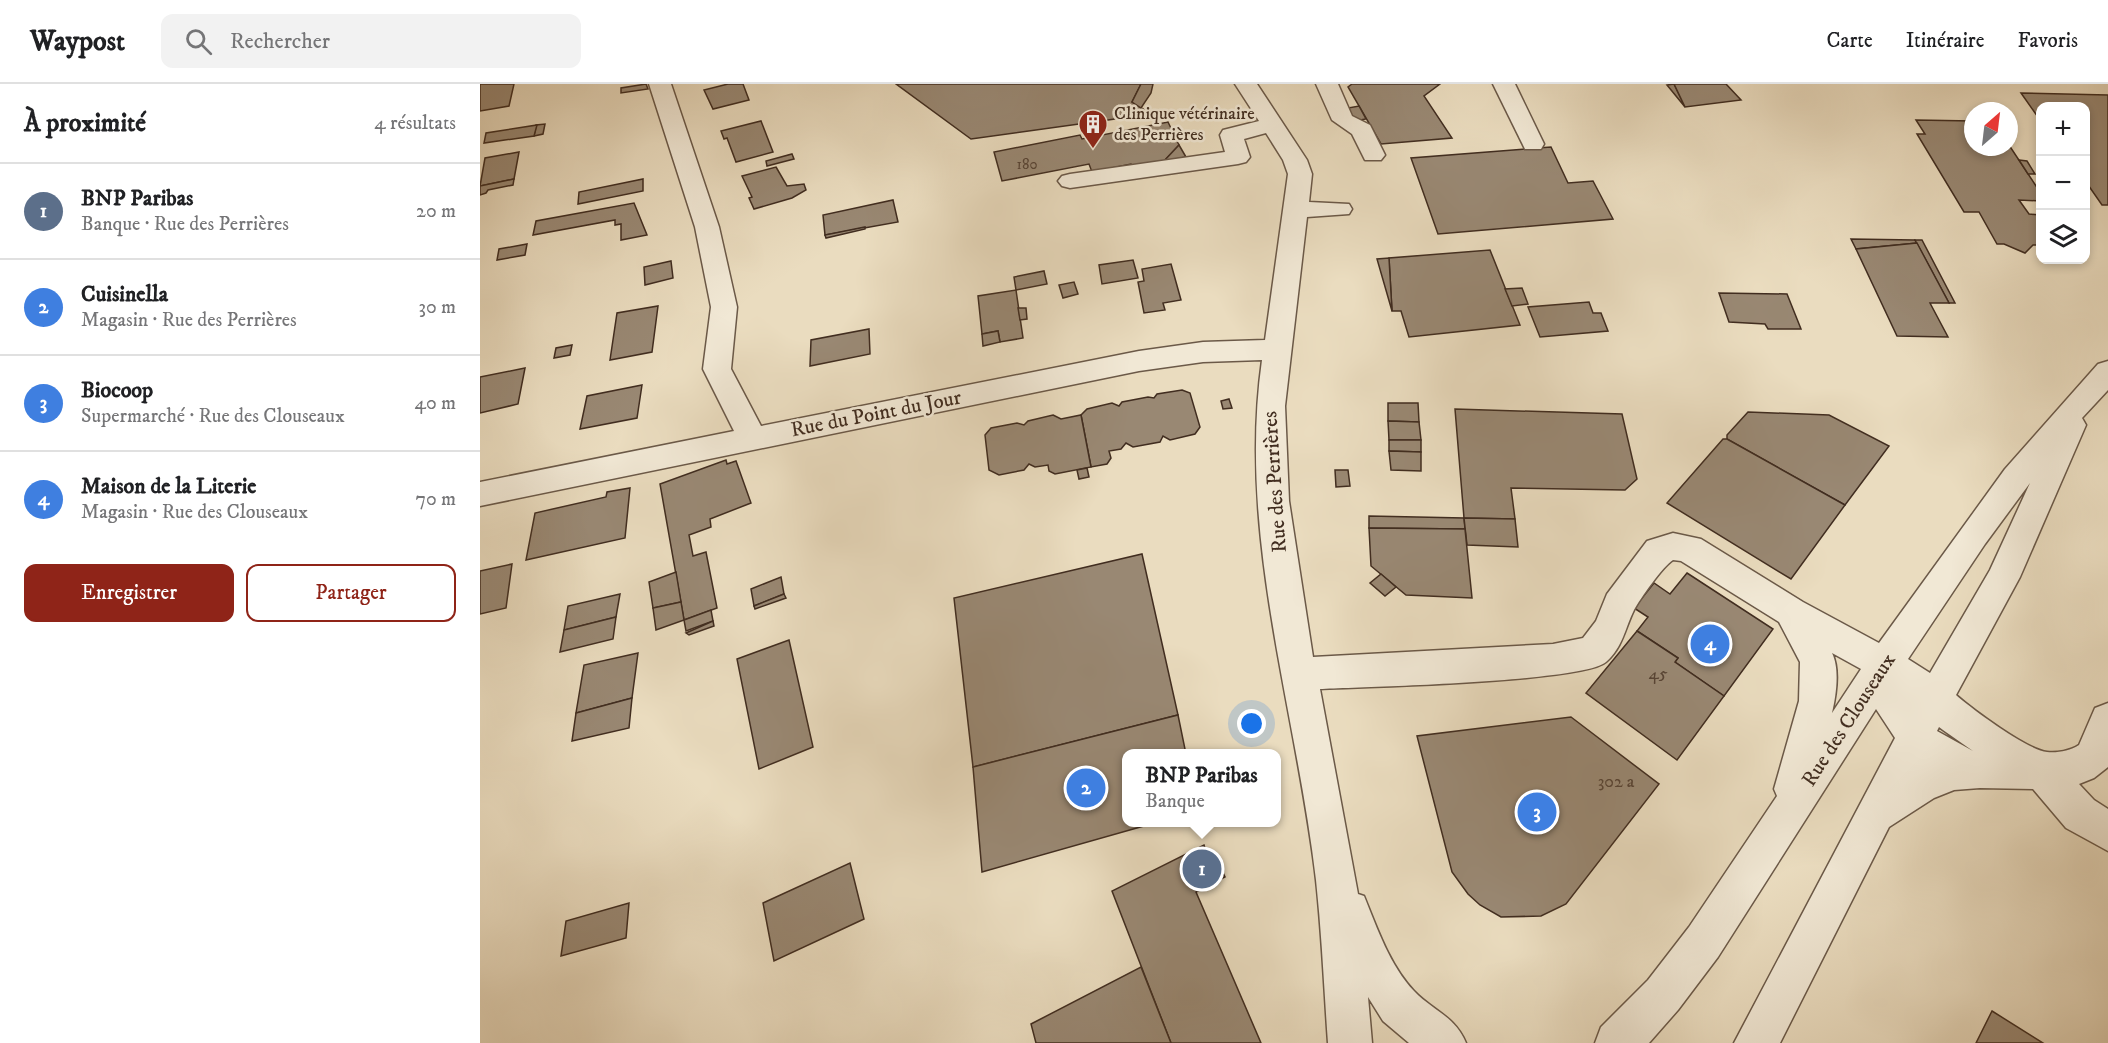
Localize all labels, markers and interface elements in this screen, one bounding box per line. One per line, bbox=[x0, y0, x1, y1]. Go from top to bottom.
search box bbox=[161, 14, 581, 68]
text: Waypost bbox=[30, 24, 125, 59]
icon: search bbox=[182, 25, 215, 58]
text: Rechercher bbox=[230, 28, 330, 55]
text: Carte bbox=[1827, 28, 1873, 54]
text: Itinéraire bbox=[1906, 28, 1984, 54]
text: Favoris bbox=[2017, 28, 2078, 54]
north arrow bbox=[1964, 102, 2018, 156]
map controls bbox=[2036, 102, 2090, 264]
button: + bbox=[2036, 102, 2090, 156]
place label: Clinique vétérinaire des Perrières bbox=[1114, 103, 1255, 146]
text: À proximité bbox=[24, 107, 146, 140]
building icon: Clinique vétérinaire des Perrières bbox=[1077, 108, 1109, 150]
text: 4 résultats bbox=[374, 111, 456, 136]
house number: 180 bbox=[1016, 155, 1038, 174]
button: − bbox=[2036, 156, 2090, 210]
text: BNP Paribas bbox=[81, 185, 193, 212]
text: 1 bbox=[40, 199, 47, 224]
text: 20 m bbox=[416, 199, 456, 224]
button: layers bbox=[2036, 210, 2090, 264]
text: Banque · Rue des Perrières bbox=[81, 212, 289, 237]
text: Cuisinella bbox=[81, 281, 168, 308]
text: 2 bbox=[39, 295, 48, 320]
text: 30 m bbox=[418, 295, 456, 320]
text: Magasin · Rue des Perrières bbox=[81, 308, 297, 333]
text: Biocoop bbox=[81, 377, 153, 404]
street label: Rue du Point du Jour bbox=[789, 385, 964, 443]
text: 3 bbox=[40, 391, 47, 416]
text: 40 m bbox=[414, 391, 456, 416]
text: Supermarché · Rue des Clouseaux bbox=[81, 404, 345, 429]
street label: Rue des Perrières bbox=[1257, 410, 1293, 554]
text: Maison de la Literie bbox=[81, 473, 256, 500]
text: 4 bbox=[38, 487, 49, 512]
text: 70 m bbox=[415, 487, 456, 512]
text: Magasin · Rue des Clouseaux bbox=[81, 500, 308, 525]
button: Enregistrer bbox=[24, 564, 234, 622]
button: Partager bbox=[246, 564, 456, 622]
pin: 4 bbox=[1690, 622, 1730, 666]
street label: Rue des Clouseaux bbox=[1796, 648, 1902, 792]
house number: 45 bbox=[1648, 663, 1668, 685]
your location bbox=[1237, 709, 1266, 738]
popup bbox=[1122, 749, 1281, 827]
text: BNP Paribas bbox=[1145, 762, 1258, 789]
pin: 2 bbox=[1066, 766, 1106, 810]
house number: 302 a bbox=[1598, 771, 1635, 793]
text: Banque bbox=[1145, 789, 1205, 814]
pin: 3 bbox=[1518, 790, 1556, 834]
pin: 1 bbox=[1182, 846, 1222, 892]

